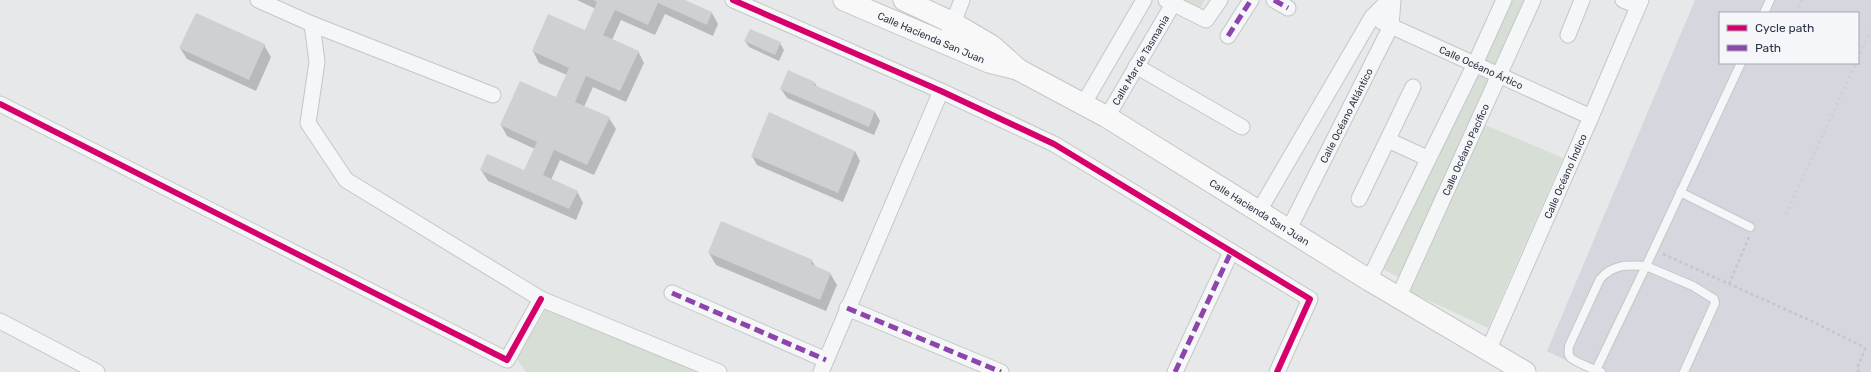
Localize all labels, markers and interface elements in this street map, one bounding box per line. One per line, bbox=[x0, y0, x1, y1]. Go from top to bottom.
street label: Calle Hacienda San Juan bbox=[875, 10, 986, 67]
legend bbox=[1719, 12, 1859, 64]
street label: Calle Mar de Tasmania bbox=[1110, 13, 1172, 108]
text: Cycle path bbox=[1755, 21, 1814, 35]
text: Path bbox=[1755, 41, 1781, 55]
street label: Calle Océano Ártico bbox=[1437, 44, 1525, 92]
street label: Calle Océano Atlántico bbox=[1318, 66, 1376, 165]
street label: Calle Océano Pacífico bbox=[1440, 102, 1492, 198]
street label: Calle Océano Índico bbox=[1542, 132, 1590, 221]
street label: Calle Hacienda San Juan bbox=[1207, 177, 1311, 248]

